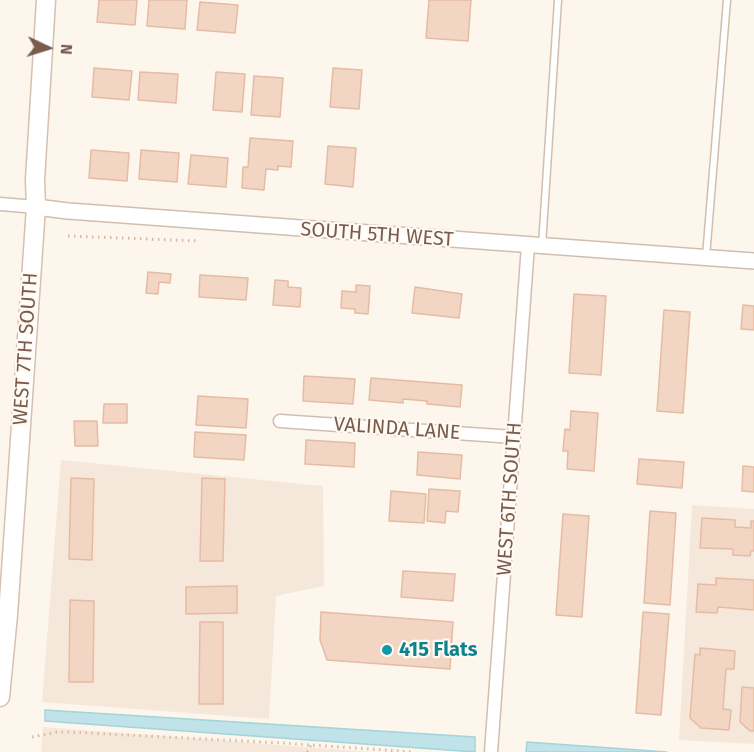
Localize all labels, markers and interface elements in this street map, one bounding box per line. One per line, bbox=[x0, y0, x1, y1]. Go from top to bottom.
north arrow bbox=[18, 18, 78, 78]
text: N bbox=[57, 43, 76, 55]
street label: SOUTH 5TH WEST bbox=[300, 218, 454, 252]
street label: WEST 7TH SOUTH bbox=[9, 272, 43, 426]
street label: VALINDA LANE bbox=[333, 413, 461, 445]
street label: WEST 6TH SOUTH bbox=[493, 421, 527, 577]
place label: 415 Flats bbox=[399, 638, 477, 662]
marker: 415 Flats bbox=[380, 643, 394, 657]

